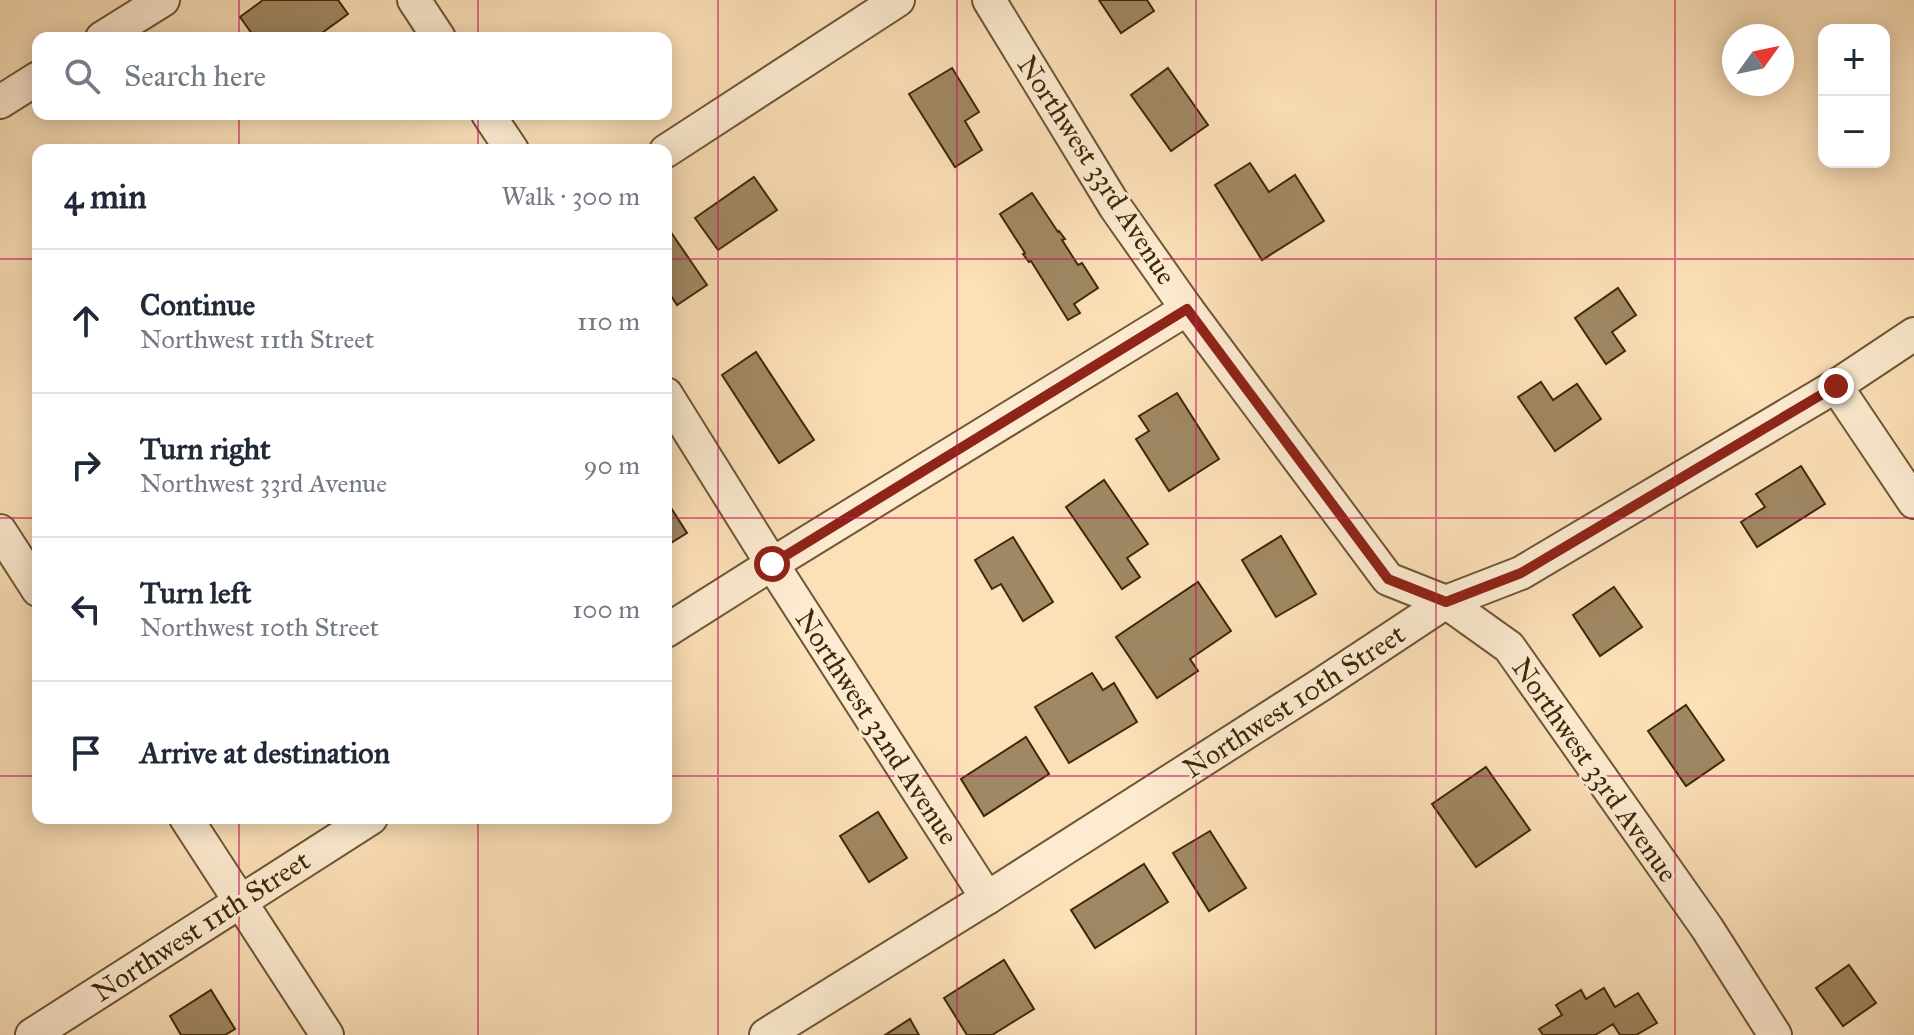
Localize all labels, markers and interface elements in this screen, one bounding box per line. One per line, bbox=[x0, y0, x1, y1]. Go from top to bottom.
north arrow bbox=[1722, 24, 1794, 96]
map controls bbox=[1818, 24, 1890, 168]
button: + bbox=[1818, 24, 1890, 96]
search box bbox=[32, 32, 672, 120]
street label: Northwest 33rd Avenue bbox=[1010, 49, 1184, 291]
icon: search bbox=[60, 54, 104, 98]
text: Search here bbox=[124, 58, 266, 94]
button: − bbox=[1818, 96, 1890, 168]
text: 4 min bbox=[64, 176, 147, 217]
text: Walk · 300 m bbox=[501, 180, 640, 212]
text: Continue bbox=[140, 287, 255, 323]
icon: ahead bbox=[64, 299, 108, 343]
text: 110 m bbox=[577, 305, 640, 337]
text: Northwest 11th Street bbox=[140, 323, 374, 355]
route end bbox=[1818, 368, 1854, 404]
text: Turn right bbox=[140, 431, 271, 467]
icon: right bbox=[64, 443, 108, 487]
text: 90 m bbox=[583, 449, 640, 481]
text: Northwest 33rd Avenue bbox=[140, 467, 387, 499]
route start bbox=[754, 546, 790, 582]
text: Turn left bbox=[140, 575, 251, 611]
icon: left bbox=[64, 587, 108, 631]
text: 100 m bbox=[572, 593, 640, 625]
street label: Northwest 32nd Avenue bbox=[788, 603, 966, 851]
text: Northwest 10th Street bbox=[140, 611, 379, 643]
street label: Northwest 10th Street bbox=[1177, 616, 1412, 786]
street label: Northwest 33rd Avenue bbox=[1504, 651, 1686, 889]
icon: arrive bbox=[64, 731, 108, 775]
text: Arrive at destination bbox=[140, 735, 390, 771]
street label: Northwest 11th Street bbox=[86, 843, 316, 1009]

